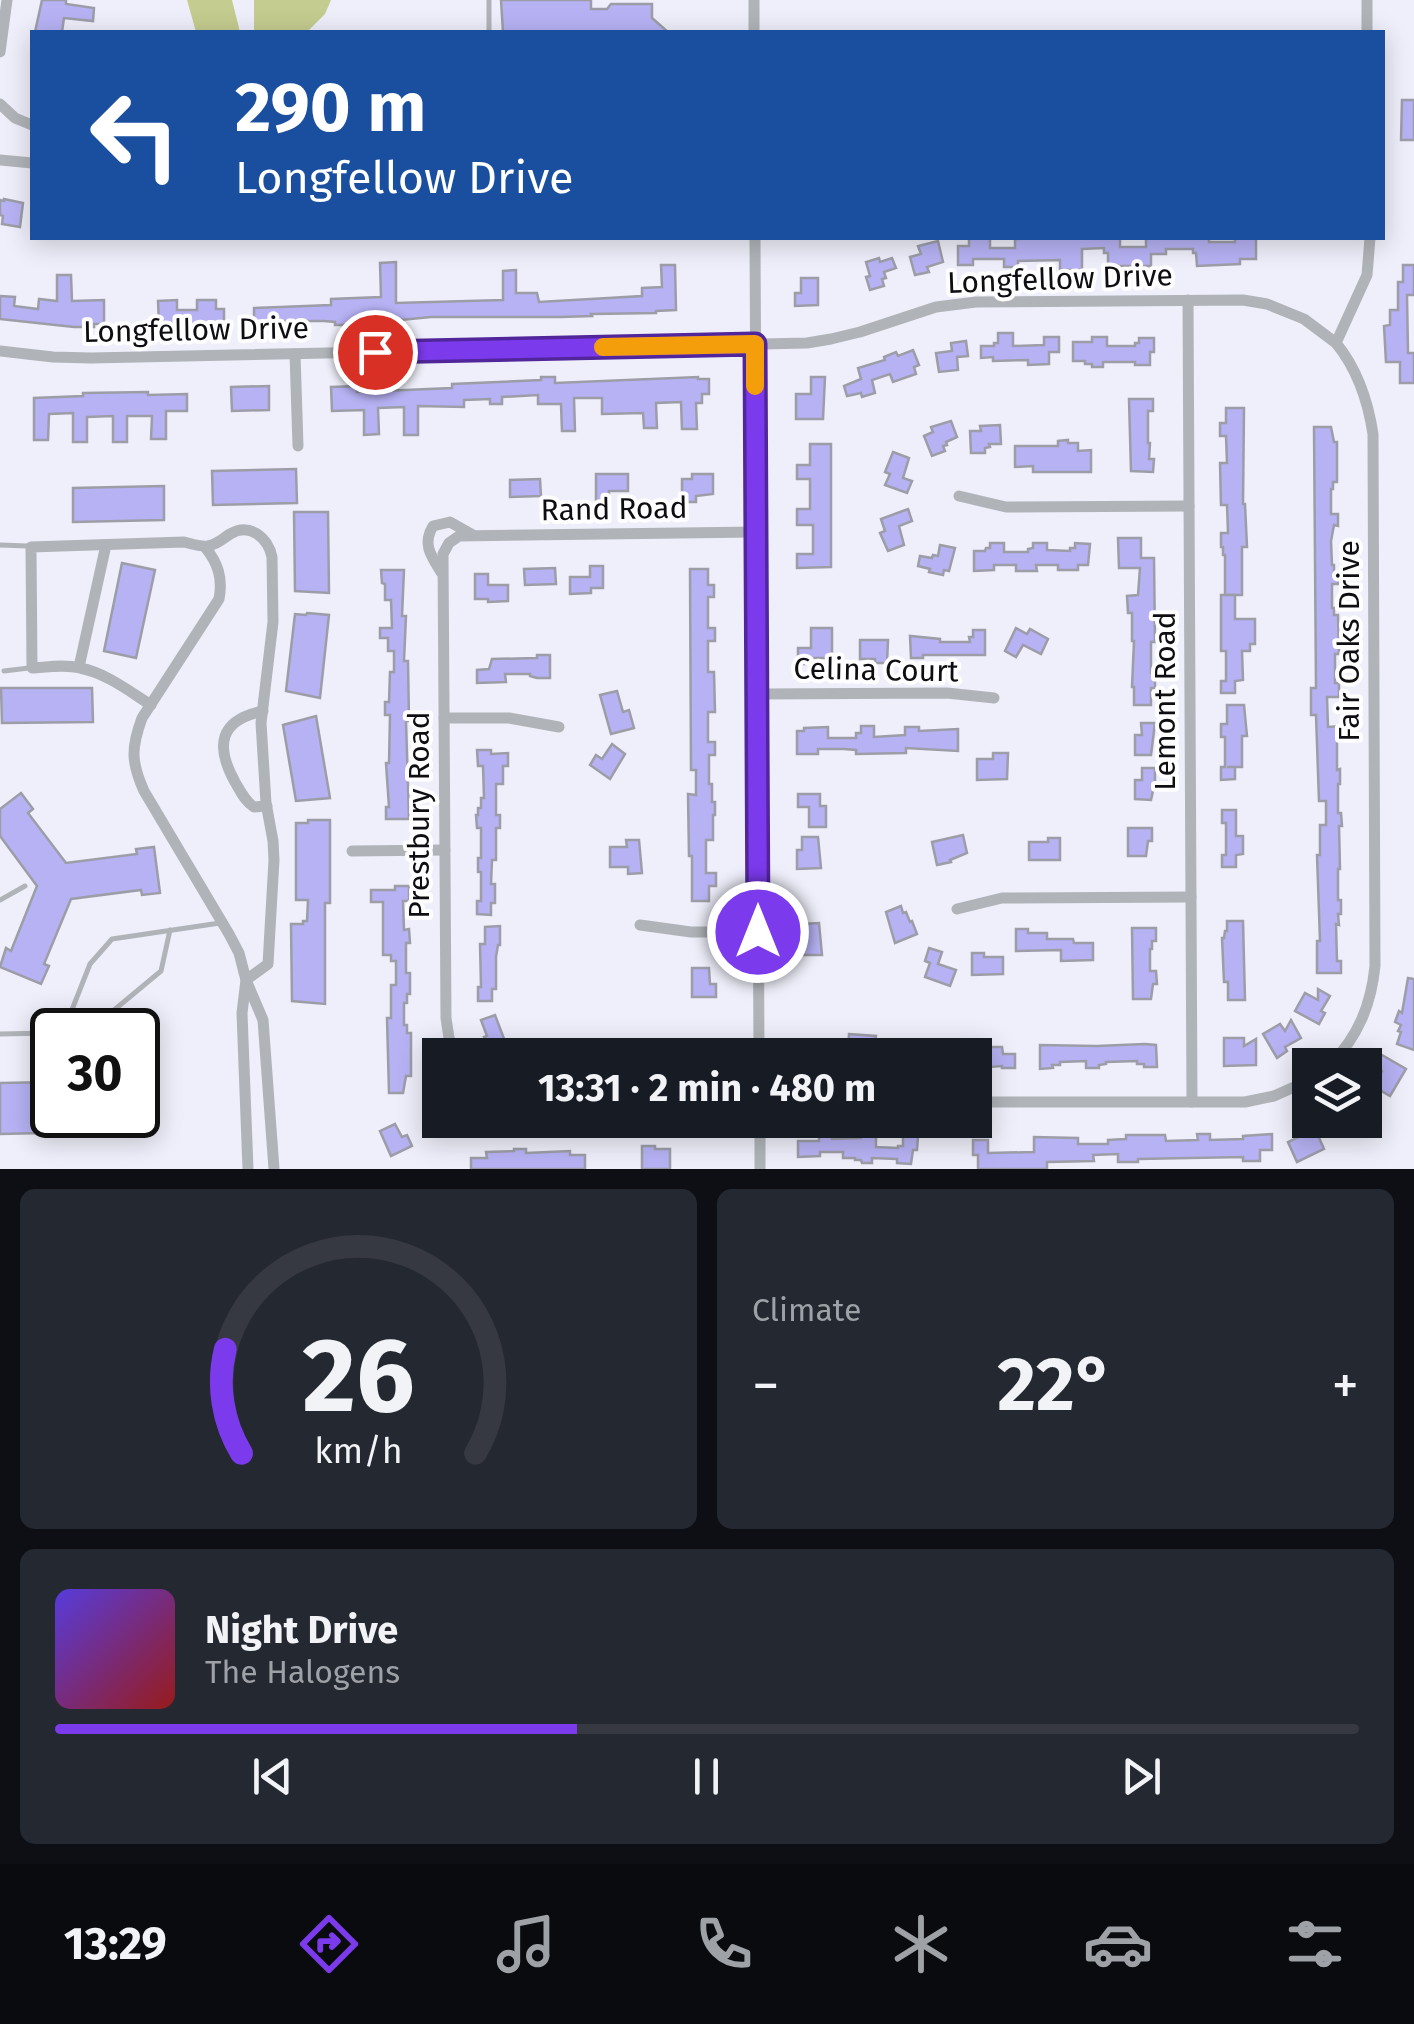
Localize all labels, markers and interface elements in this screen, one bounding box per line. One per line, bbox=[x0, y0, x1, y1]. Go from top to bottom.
text: 290 m bbox=[235, 66, 426, 150]
icon: left bbox=[70, 70, 200, 200]
text: Longfellow Drive bbox=[235, 151, 574, 205]
street label: Longfellow Drive bbox=[947, 257, 1173, 301]
street label: Longfellow Drive bbox=[83, 310, 309, 350]
pin bbox=[333, 310, 418, 395]
icon: arrive bbox=[348, 325, 403, 380]
street label: Rand Road bbox=[540, 490, 688, 528]
street label: Fair Oaks Drive bbox=[1331, 540, 1367, 742]
street label: Lemont Road bbox=[1147, 611, 1183, 791]
street label: Celina Court bbox=[793, 651, 959, 689]
street label: Prestbury Road bbox=[401, 711, 437, 919]
position arrow bbox=[706, 880, 810, 984]
speed limit sign: 30 bbox=[30, 1008, 160, 1138]
map controls bbox=[1292, 1048, 1382, 1138]
button: layers bbox=[1292, 1048, 1382, 1138]
text: 13:31 · 2 min · 480 m bbox=[538, 1065, 876, 1111]
text: Climate bbox=[752, 1291, 861, 1329]
text: 26 bbox=[302, 1314, 415, 1439]
text: 22° bbox=[997, 1340, 1114, 1430]
text: − bbox=[752, 1353, 780, 1419]
text: + bbox=[1332, 1353, 1359, 1419]
text: km/h bbox=[314, 1430, 403, 1472]
text: Night Drive bbox=[205, 1607, 398, 1653]
text: The Halogens bbox=[205, 1653, 400, 1691]
icon: previous bbox=[245, 1749, 300, 1804]
icon: pause bbox=[679, 1749, 734, 1804]
icon: next bbox=[1114, 1749, 1169, 1804]
icon: directions bbox=[294, 1909, 364, 1979]
icon: music bbox=[491, 1909, 561, 1979]
icon: phone bbox=[689, 1909, 759, 1979]
icon: climate bbox=[886, 1909, 956, 1979]
icon: car bbox=[1083, 1909, 1153, 1979]
icon: filters bbox=[1280, 1909, 1350, 1979]
text: 13:29 bbox=[64, 1917, 167, 1971]

